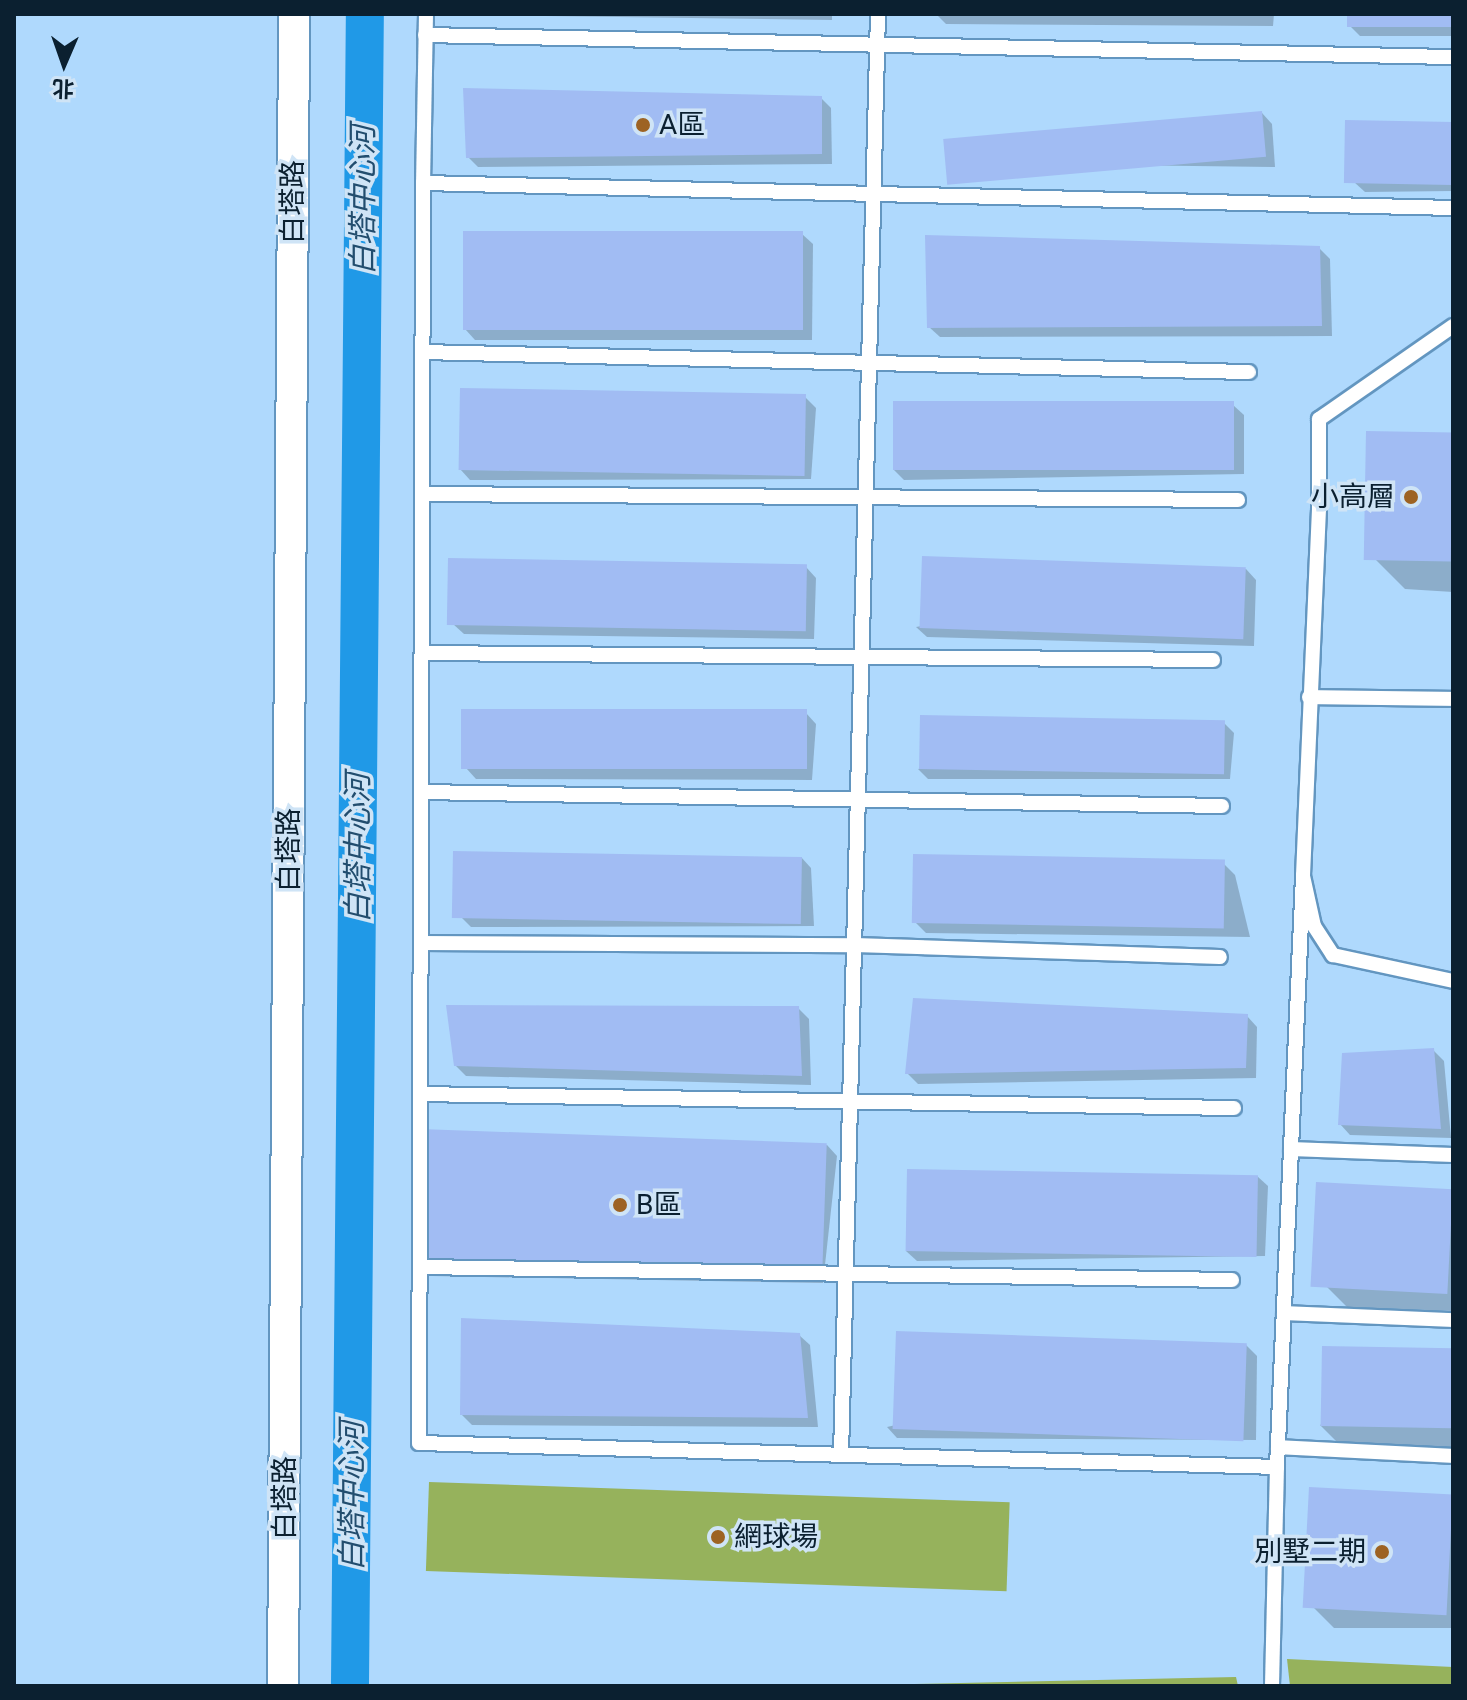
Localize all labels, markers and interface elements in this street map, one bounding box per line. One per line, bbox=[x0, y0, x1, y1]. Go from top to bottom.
north arrow bbox=[24, 24, 104, 104]
text: 北 bbox=[52, 76, 75, 101]
place label: A區 bbox=[659, 108, 705, 142]
marker: A區 bbox=[634, 116, 652, 134]
water label: 白塔中心河 bbox=[345, 125, 381, 275]
street label: 白塔路 bbox=[276, 160, 310, 244]
place label: 小高層 bbox=[1311, 480, 1395, 514]
marker: 小高層 bbox=[1402, 488, 1420, 506]
water label: 白塔中心河 bbox=[340, 773, 376, 923]
street label: 白塔路 bbox=[272, 808, 306, 892]
place label: B區 bbox=[636, 1188, 681, 1222]
marker: B區 bbox=[611, 1196, 629, 1214]
water label: 白塔中心河 bbox=[334, 1421, 370, 1571]
street label: 白塔路 bbox=[268, 1456, 302, 1540]
place label: 網球場 bbox=[734, 1520, 818, 1554]
marker: 網球場 bbox=[709, 1528, 727, 1546]
place label: 別墅二期 bbox=[1254, 1535, 1366, 1569]
marker: 別墅二期 bbox=[1373, 1543, 1391, 1561]

